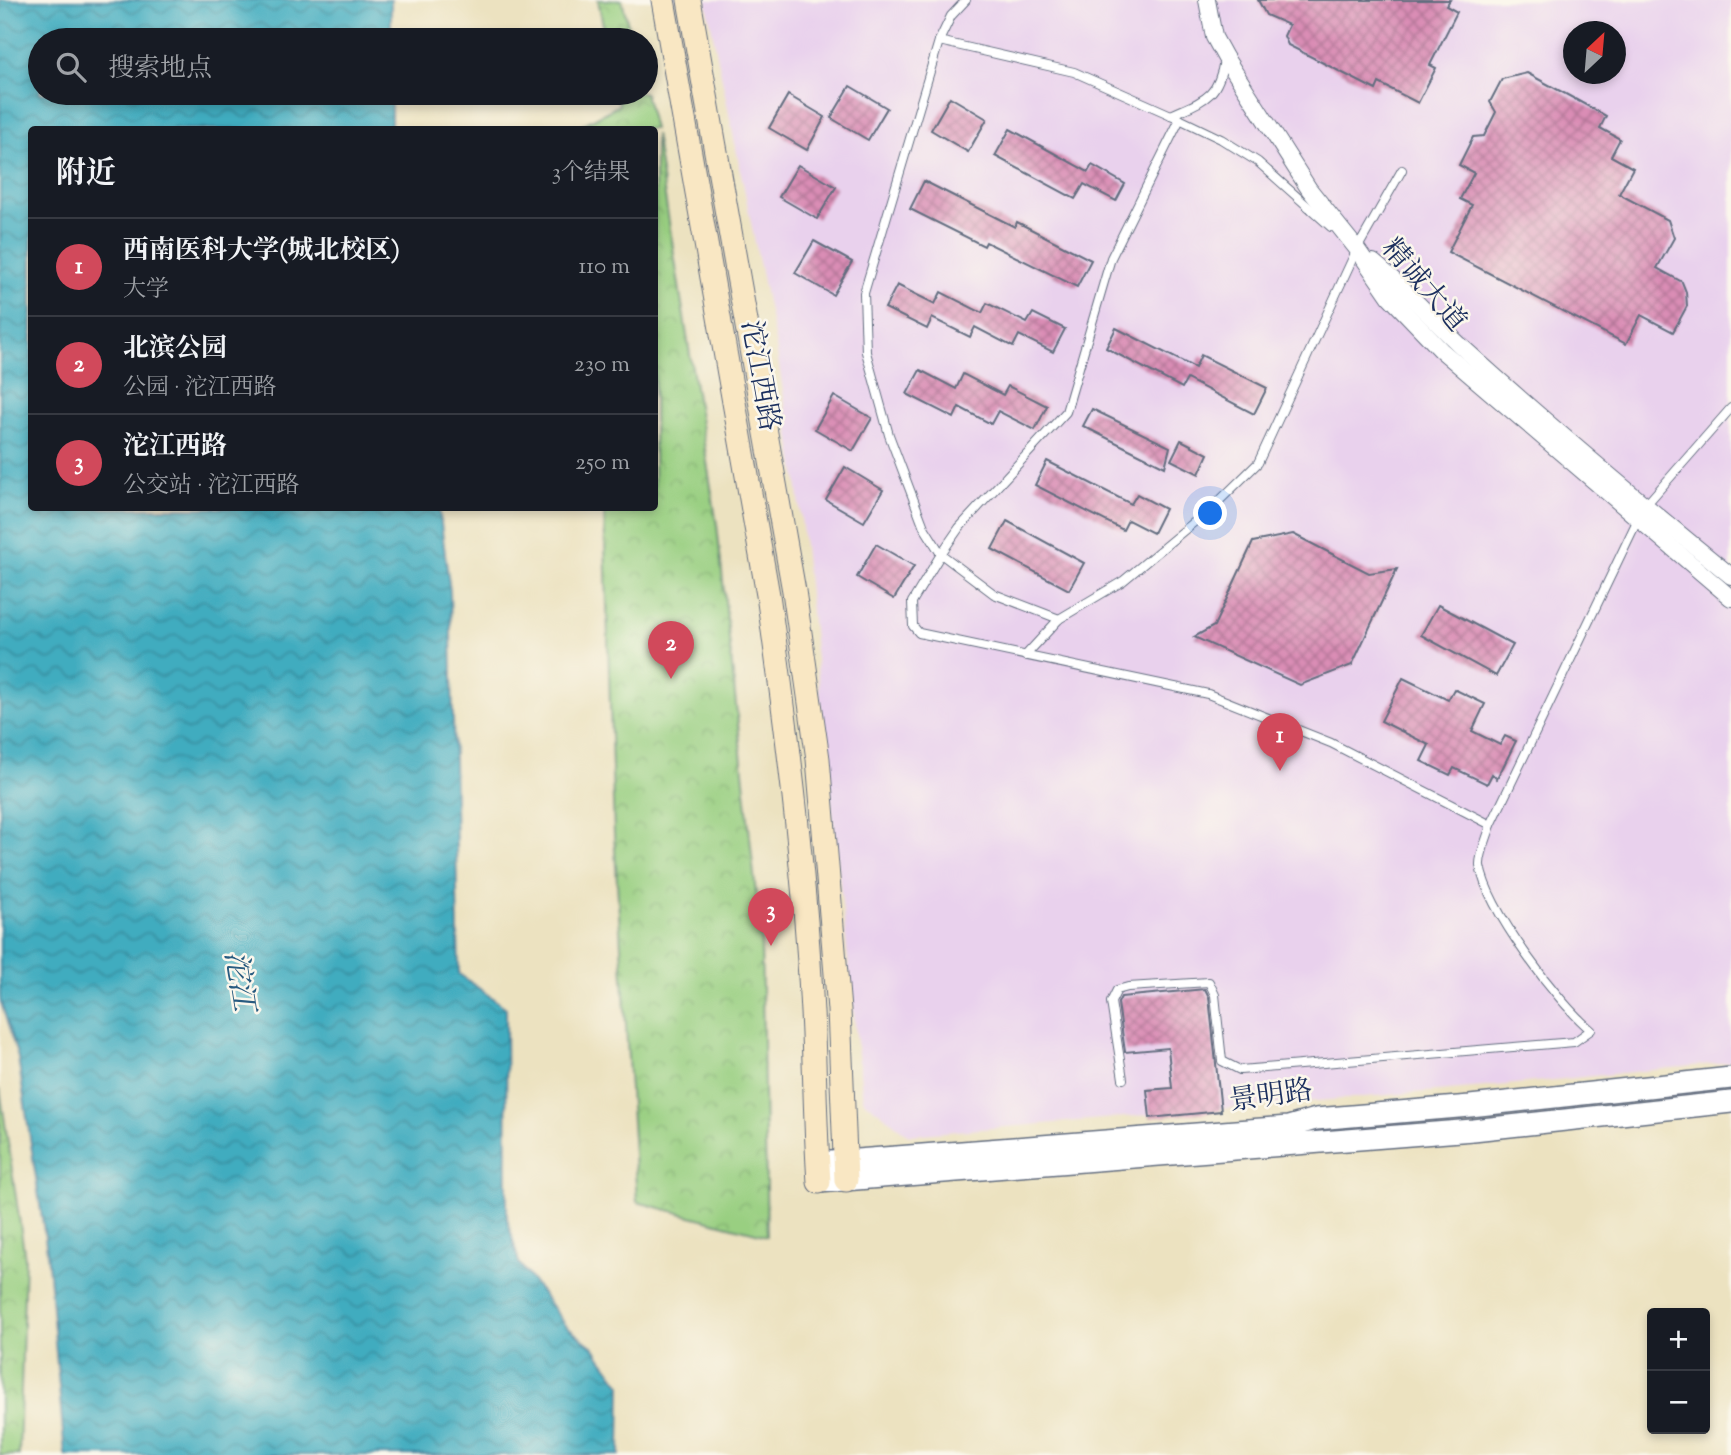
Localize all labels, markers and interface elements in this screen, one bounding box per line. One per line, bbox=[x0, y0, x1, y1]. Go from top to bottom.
north arrow bbox=[1563, 21, 1626, 84]
search box bbox=[28, 28, 658, 105]
icon: search bbox=[52, 48, 90, 86]
text: 搜索地点 bbox=[108, 51, 212, 88]
text: 附近 bbox=[56, 153, 116, 196]
text: 3个结果 bbox=[552, 157, 630, 190]
street label: 精诚大道 bbox=[1371, 231, 1475, 341]
text: 西南医科大学(城北校区) bbox=[123, 233, 400, 270]
text: 1 bbox=[75, 251, 83, 284]
text: 110 m bbox=[579, 251, 630, 284]
text: 大学 bbox=[123, 274, 169, 307]
street label: 沱江西路 bbox=[730, 317, 788, 435]
text: 北滨公园 bbox=[123, 331, 227, 368]
text: 2 bbox=[74, 349, 84, 382]
text: 230 m bbox=[574, 349, 630, 382]
text: 公园 · 沱江西路 bbox=[123, 372, 277, 405]
text: 沱江西路 bbox=[123, 429, 227, 466]
text: 3 bbox=[74, 447, 84, 480]
text: 250 m bbox=[575, 447, 630, 480]
text: 公交站 · 沱江西路 bbox=[123, 470, 300, 503]
your location bbox=[1193, 496, 1227, 530]
pin: 2 bbox=[648, 621, 694, 679]
pin: 1 bbox=[1257, 713, 1303, 771]
pin: 3 bbox=[748, 888, 794, 946]
water label: 沱江 bbox=[212, 948, 265, 1018]
street label: 景明路 bbox=[1227, 1071, 1315, 1123]
map controls bbox=[1647, 1308, 1710, 1434]
button: + bbox=[1647, 1308, 1710, 1371]
button: − bbox=[1647, 1371, 1710, 1434]

